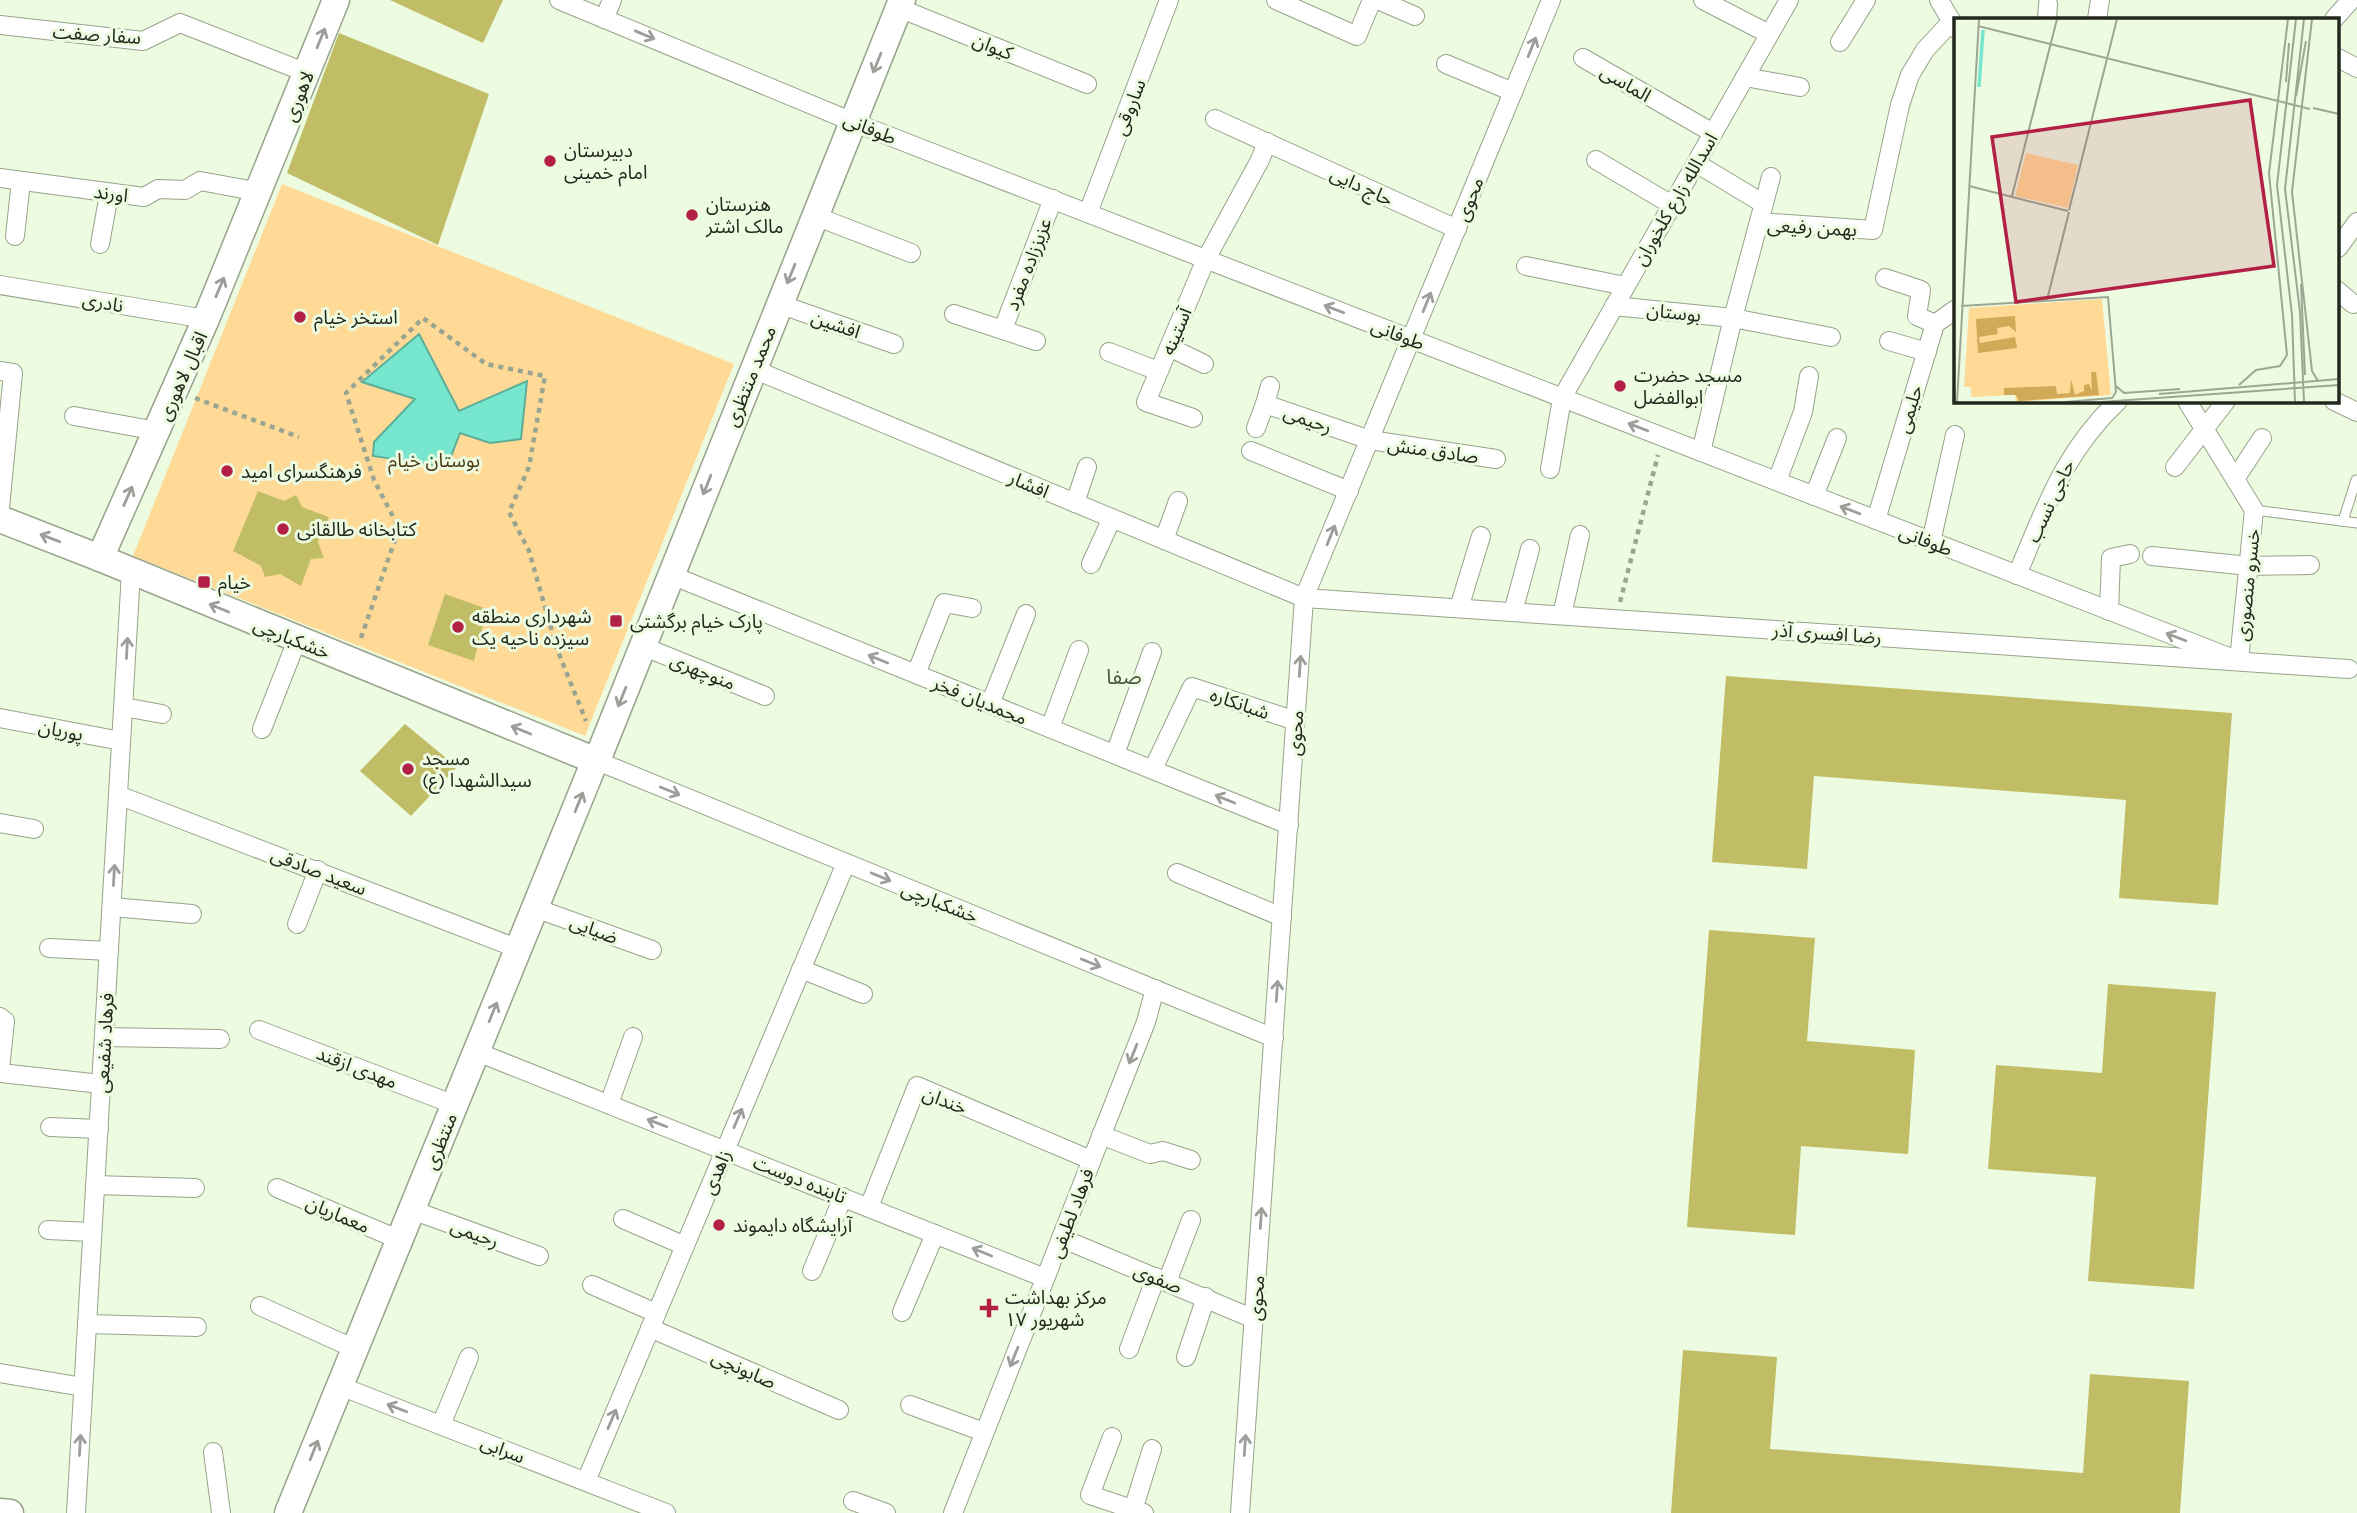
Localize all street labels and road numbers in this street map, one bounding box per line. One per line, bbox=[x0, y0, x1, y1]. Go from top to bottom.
street label: سفار صفت bbox=[52, 21, 142, 49]
street label: کیوان bbox=[969, 29, 1017, 65]
street label: الماسی bbox=[1596, 61, 1655, 107]
street label: لاهوری bbox=[279, 68, 319, 125]
street label: ساروقی bbox=[1109, 76, 1151, 139]
street label: طوفانی bbox=[840, 108, 899, 149]
street label: اسدالله زارع کلخوران bbox=[1629, 129, 1724, 271]
street label: حاج دایی bbox=[1326, 163, 1396, 213]
street label: محوی bbox=[1451, 174, 1489, 225]
street label: اورند bbox=[92, 181, 129, 207]
street label: عزیززاده مفرد bbox=[1001, 215, 1057, 314]
street label: بهمن رفیعی bbox=[1766, 215, 1857, 241]
street label: نادری bbox=[81, 289, 125, 317]
street label: بوستان bbox=[1646, 299, 1702, 327]
street label: آستینه bbox=[1157, 303, 1197, 358]
street label: افشین bbox=[808, 306, 863, 344]
street label: طوفانی bbox=[1368, 315, 1427, 355]
street label: محمد منتظری bbox=[721, 323, 781, 430]
street label: اقبال لاهوری bbox=[154, 328, 212, 424]
street label: حلیمی bbox=[1892, 383, 1928, 436]
street label: رحیمی bbox=[1281, 401, 1335, 438]
street label: صادق منش bbox=[1386, 434, 1480, 468]
street label: حاجی نسب bbox=[2022, 457, 2080, 546]
street label: افشار bbox=[1004, 466, 1052, 503]
street label: طوفانی bbox=[1896, 521, 1955, 561]
street label: خسرو منصوری bbox=[2231, 528, 2265, 642]
street label: خشکبارچی bbox=[250, 614, 333, 665]
street label: رضا افسری آذر bbox=[1770, 619, 1882, 649]
street label: منوچهری bbox=[666, 649, 738, 696]
street label: محمدیان فخر bbox=[928, 672, 1030, 730]
street label: شبانکاره bbox=[1207, 684, 1272, 724]
street label: محوی bbox=[1283, 710, 1309, 757]
street label: پوریان bbox=[36, 716, 85, 747]
street label: سعید صادقی bbox=[268, 844, 370, 900]
street label: خشکبارچی bbox=[898, 878, 981, 929]
street label: ضیایی bbox=[567, 911, 621, 949]
street label: فرهاد شفیعی bbox=[91, 992, 119, 1094]
street label: مهدی ازقند bbox=[313, 1042, 400, 1093]
street label: خندان bbox=[920, 1083, 970, 1119]
street label: منتظری bbox=[420, 1110, 462, 1173]
street label: زاهدی bbox=[698, 1147, 736, 1198]
street label: تابنده دوست bbox=[750, 1151, 849, 1209]
street label: فرهاد لطیفی bbox=[1045, 1165, 1099, 1261]
street label: معماریان bbox=[302, 1192, 373, 1238]
street label: رحیمی bbox=[448, 1215, 502, 1253]
street label: صفوی bbox=[1130, 1259, 1185, 1298]
street label: محوی bbox=[1244, 1275, 1270, 1322]
street label: صابونچی bbox=[708, 1346, 779, 1395]
street label: سرابی bbox=[477, 1432, 528, 1468]

